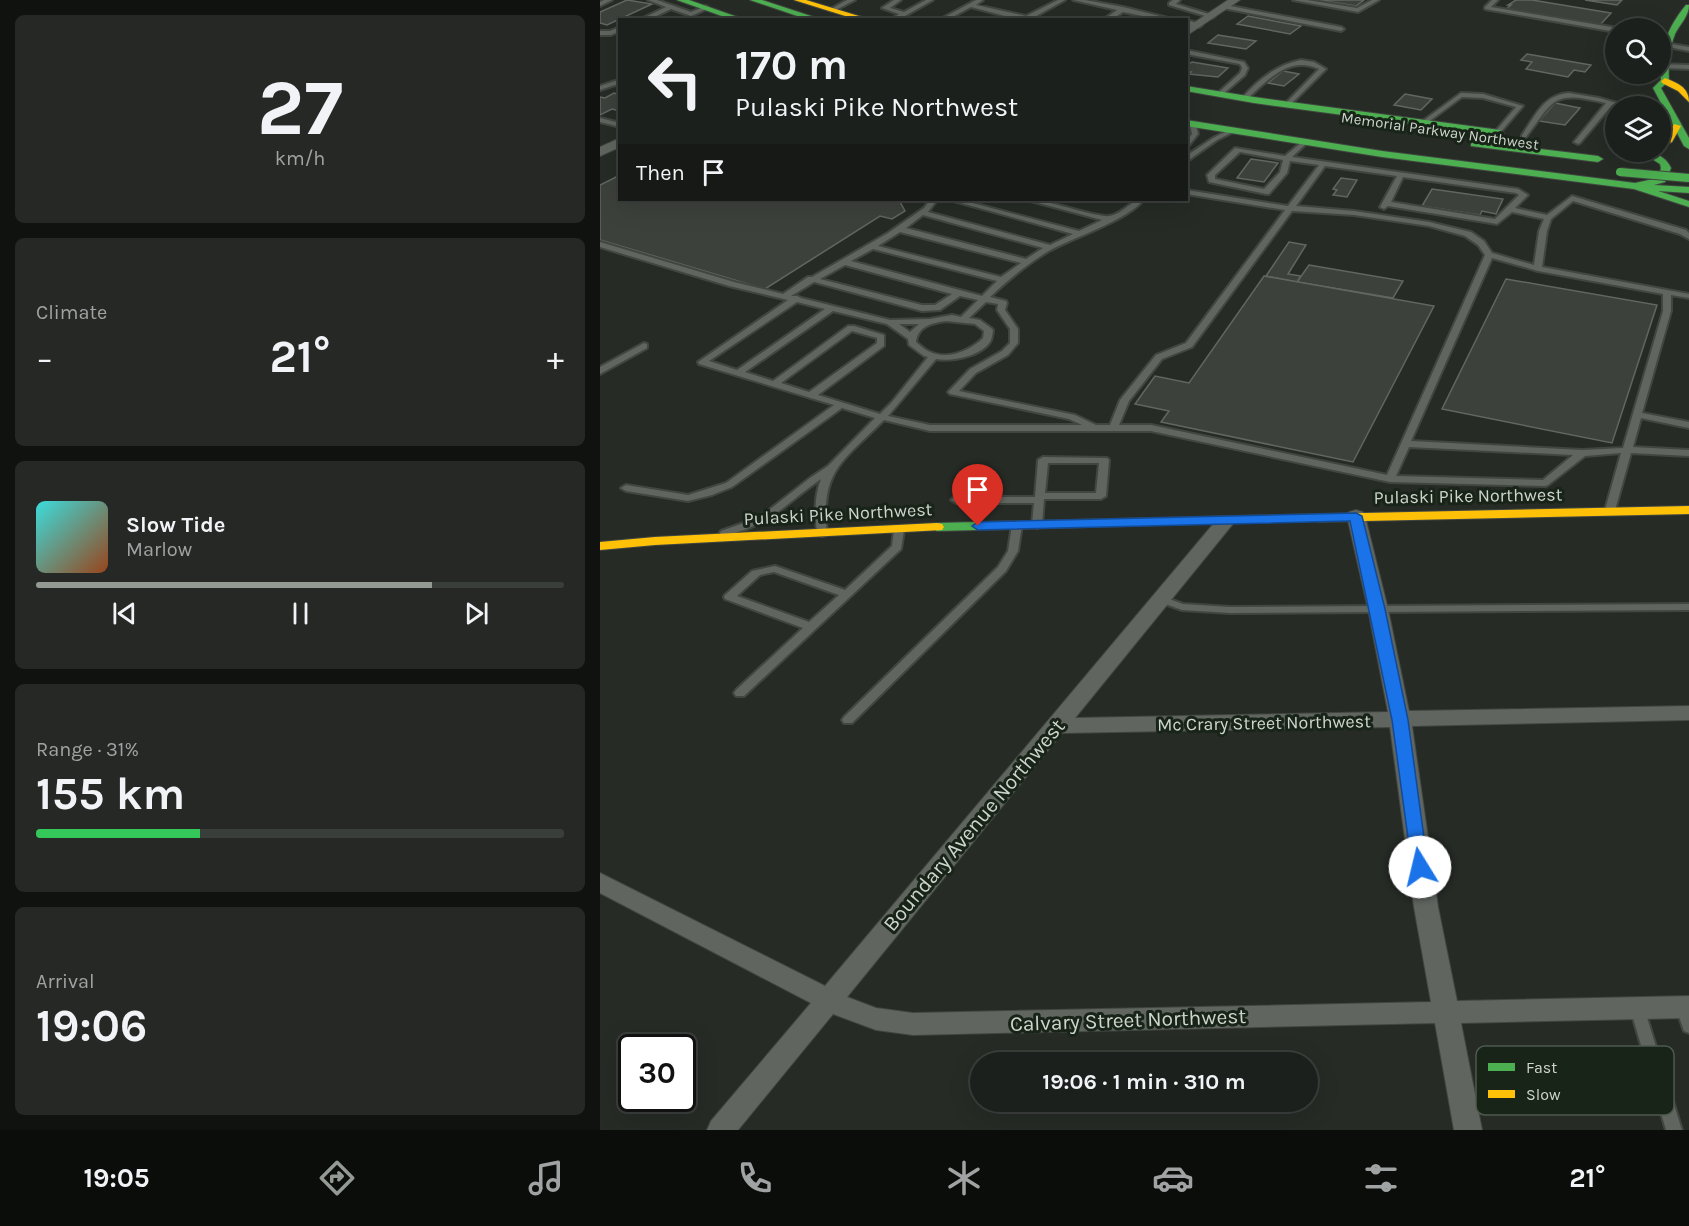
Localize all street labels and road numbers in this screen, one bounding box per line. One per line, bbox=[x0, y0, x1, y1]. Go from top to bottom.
street label: Memorial Parkway Northwest bbox=[1340, 108, 1540, 154]
street label: Pulaski Pike Northwest bbox=[1373, 483, 1563, 509]
street label: Pulaski Pike Northwest bbox=[743, 498, 933, 530]
street label: Mc Crary Street Northwest bbox=[1157, 710, 1371, 736]
street label: Boundary Avenue Northwest bbox=[878, 714, 1070, 936]
street label: Calvary Street Northwest bbox=[1009, 1004, 1247, 1036]

